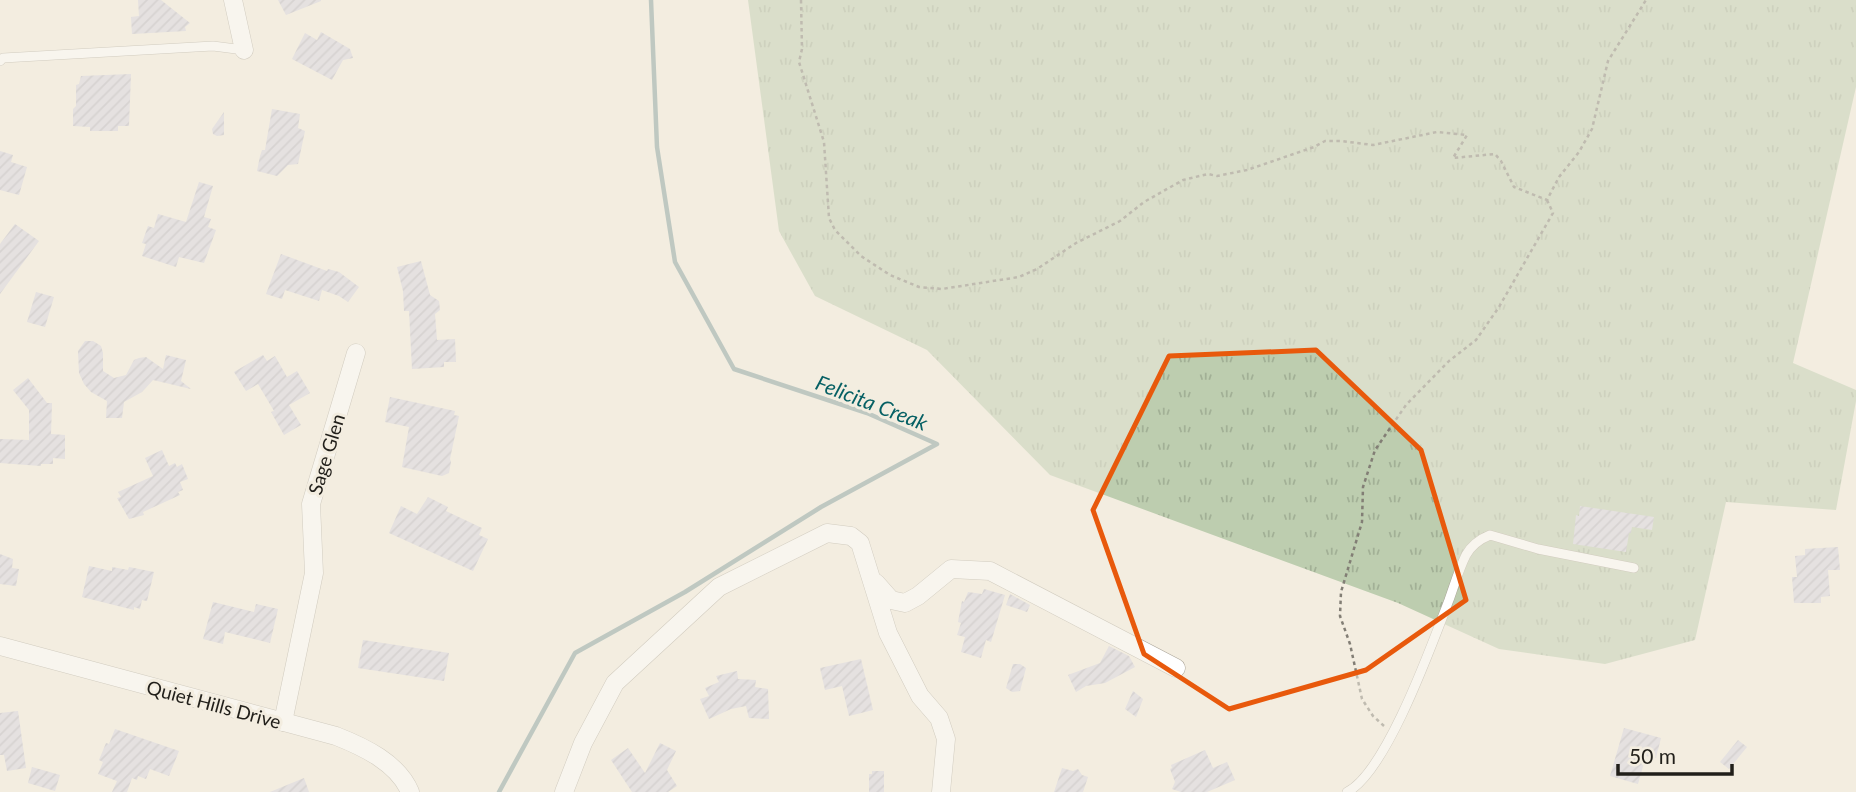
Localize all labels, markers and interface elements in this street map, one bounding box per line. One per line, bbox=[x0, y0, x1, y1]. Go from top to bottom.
water label: Felicita Creak bbox=[813, 369, 932, 435]
street label: Sage Glen bbox=[303, 411, 349, 497]
street label: Quiet Hills Drive bbox=[144, 675, 284, 733]
scale bar bbox=[1618, 732, 1732, 776]
text: 50 m bbox=[1629, 743, 1676, 768]

